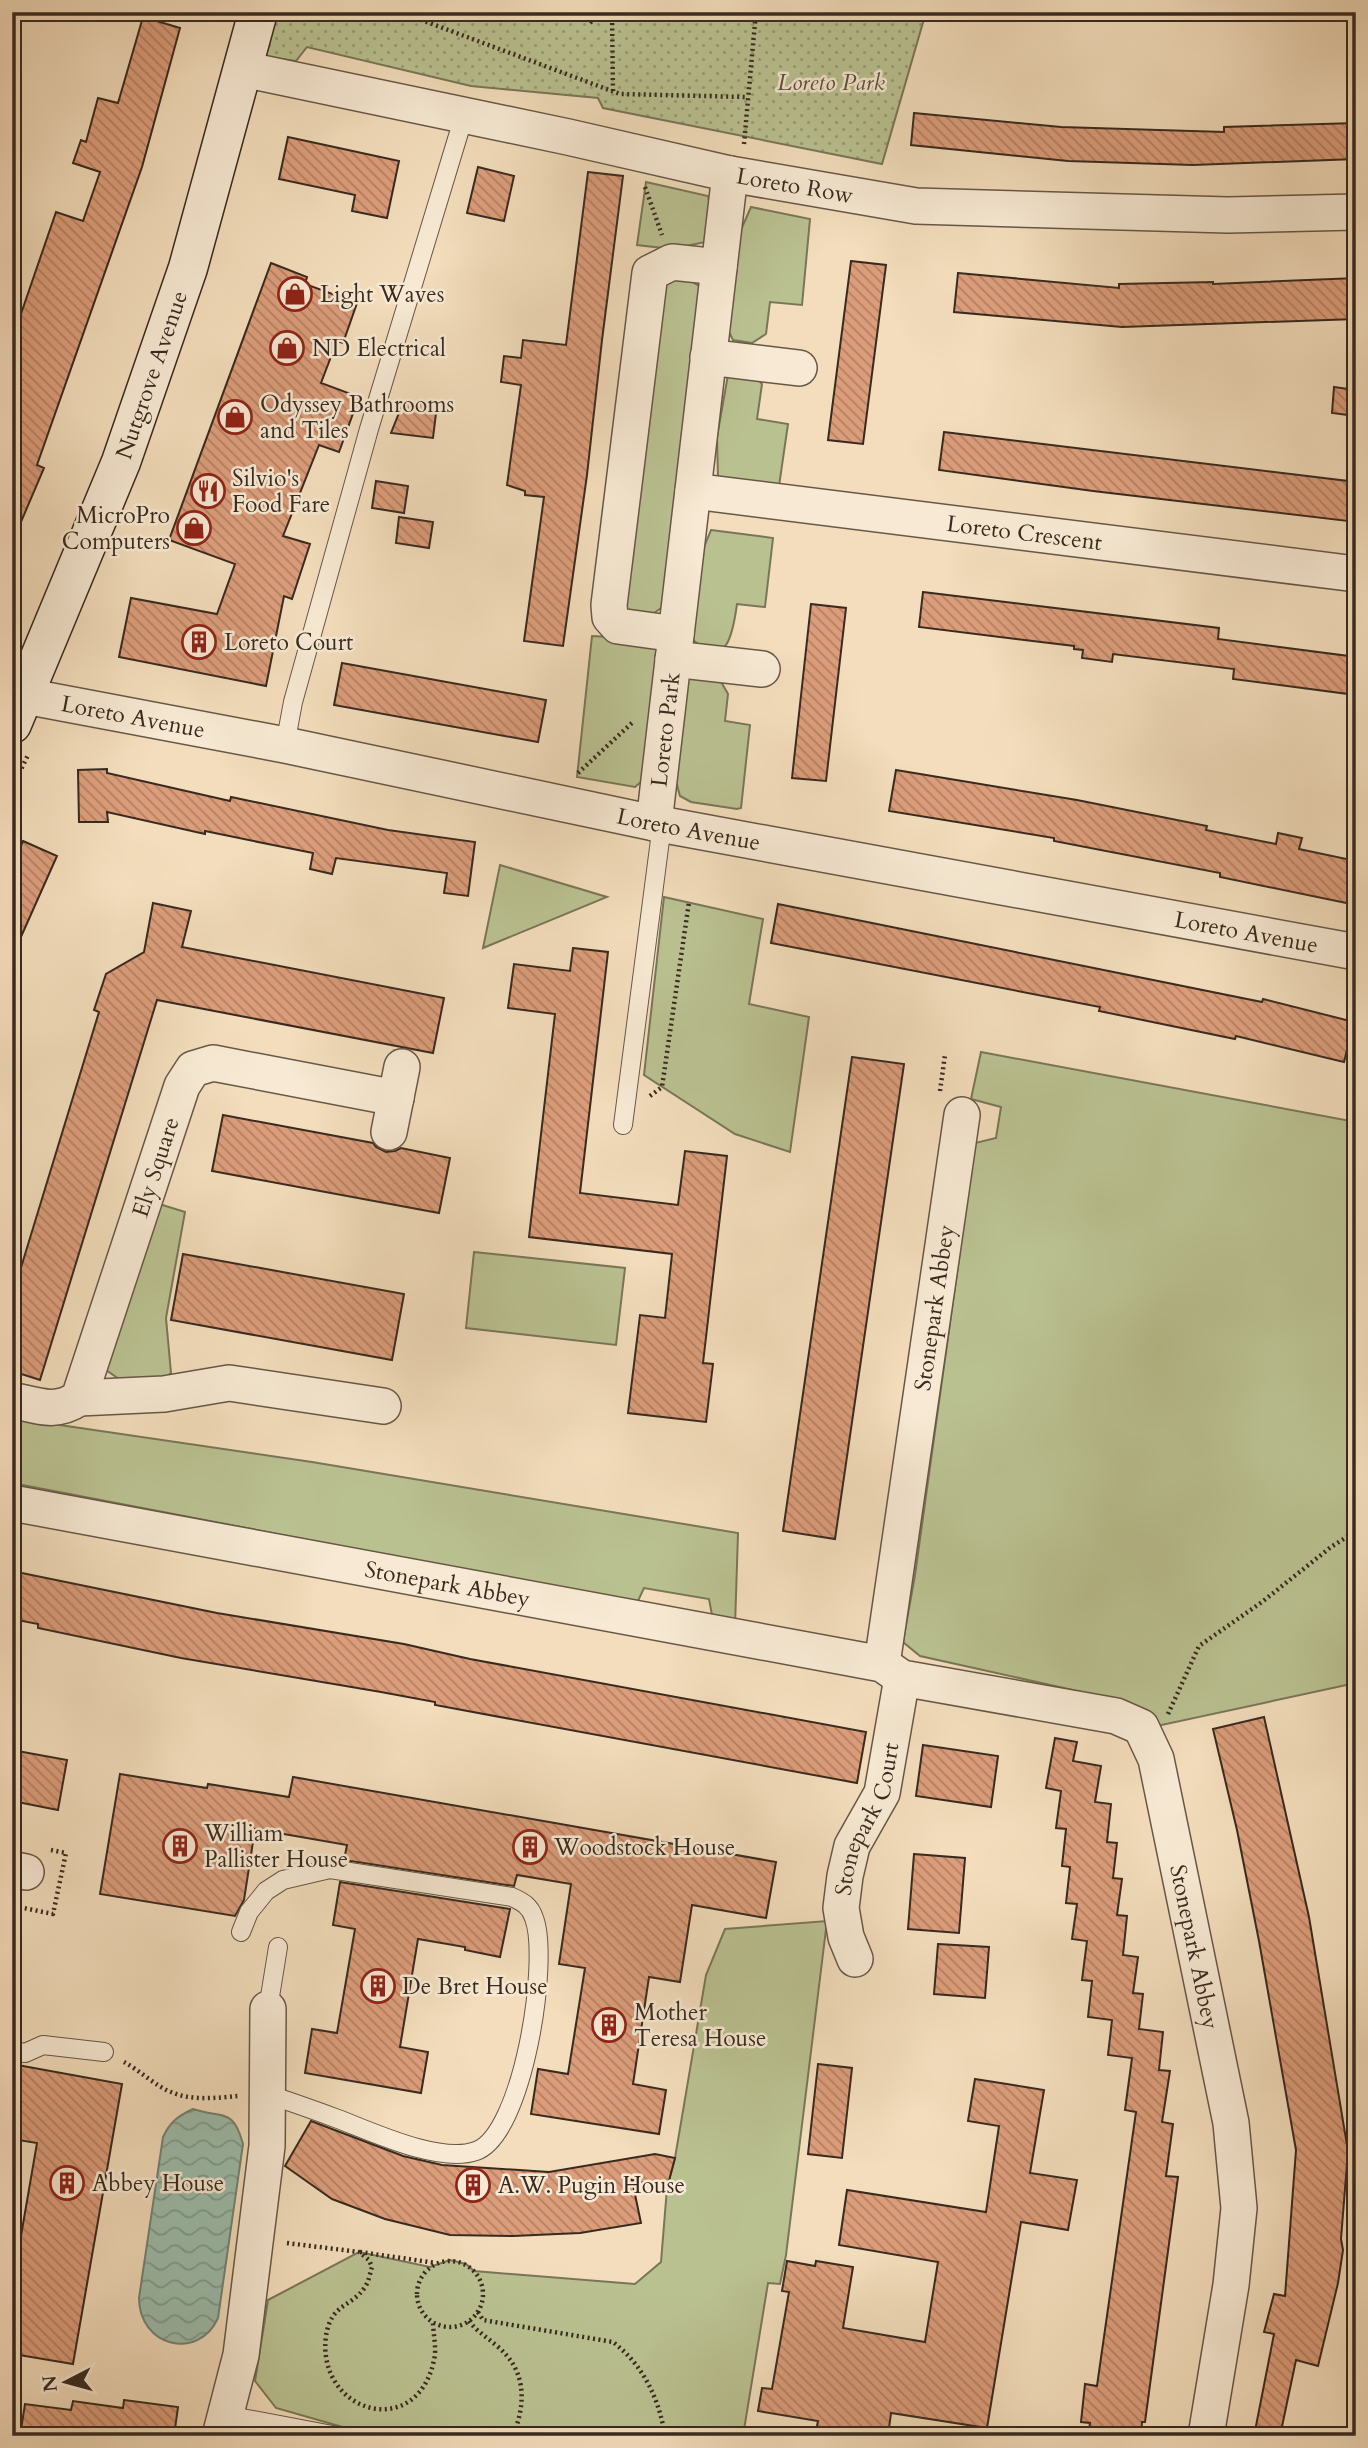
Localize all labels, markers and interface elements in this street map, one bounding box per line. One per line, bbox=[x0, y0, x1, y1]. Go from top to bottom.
park label: Loreto Park bbox=[777, 67, 885, 98]
street label: Loreto Row bbox=[734, 160, 856, 211]
shop icon: Light Waves bbox=[276, 275, 314, 313]
place label: Light Waves bbox=[320, 279, 444, 310]
street label: Nutgrove Avenue bbox=[108, 287, 195, 463]
shop icon: ND Electrical bbox=[268, 329, 306, 367]
place label: ND Electrical bbox=[312, 333, 446, 364]
place label: Odyssey Bathrooms and Tiles bbox=[260, 389, 454, 446]
shop icon: Odyssey Bathrooms and Tiles bbox=[216, 398, 254, 436]
place label: Silvio's Food Fare bbox=[232, 463, 330, 520]
restaurant icon: Silvio's Food Fare bbox=[189, 472, 227, 510]
place label: MicroPro Computers bbox=[62, 500, 170, 557]
street label: Loreto Crescent bbox=[945, 508, 1104, 558]
shop icon: MicroPro Computers bbox=[175, 509, 213, 547]
building icon: Loreto Court bbox=[180, 623, 218, 661]
place label: Loreto Court bbox=[224, 627, 353, 658]
street label: Loreto Park bbox=[643, 670, 688, 789]
street label: Loreto Avenue bbox=[59, 688, 207, 746]
street label: Loreto Avenue bbox=[614, 801, 763, 858]
street label: Loreto Avenue bbox=[1172, 904, 1321, 961]
street label: Ely Square bbox=[125, 1113, 187, 1221]
street label: Stonepark Abbey bbox=[907, 1223, 962, 1393]
street label: Stonepark Abbey bbox=[362, 1554, 533, 1615]
street label: Stonepark Court bbox=[828, 1740, 906, 1897]
place label: William Pallister House bbox=[203, 1818, 348, 1875]
building icon: William Pallister House bbox=[161, 1827, 199, 1865]
building icon: Woodstock House bbox=[511, 1828, 549, 1866]
place label: Woodstock House bbox=[553, 1832, 735, 1863]
street label: Stonepark Abbey bbox=[1162, 1862, 1226, 2032]
building icon: De Bret House bbox=[359, 1967, 397, 2005]
place label: De Bret House bbox=[402, 1971, 548, 2002]
place label: Mother Teresa House bbox=[634, 1997, 766, 2054]
building icon: Mother Teresa House bbox=[590, 2006, 628, 2044]
building icon: Abbey House bbox=[48, 2164, 86, 2202]
building icon: A.W. Pugin House bbox=[454, 2166, 492, 2204]
place label: Abbey House bbox=[92, 2168, 224, 2199]
place label: A.W. Pugin House bbox=[498, 2170, 685, 2201]
north arrow bbox=[32, 2346, 102, 2416]
text: N bbox=[36, 2374, 64, 2393]

